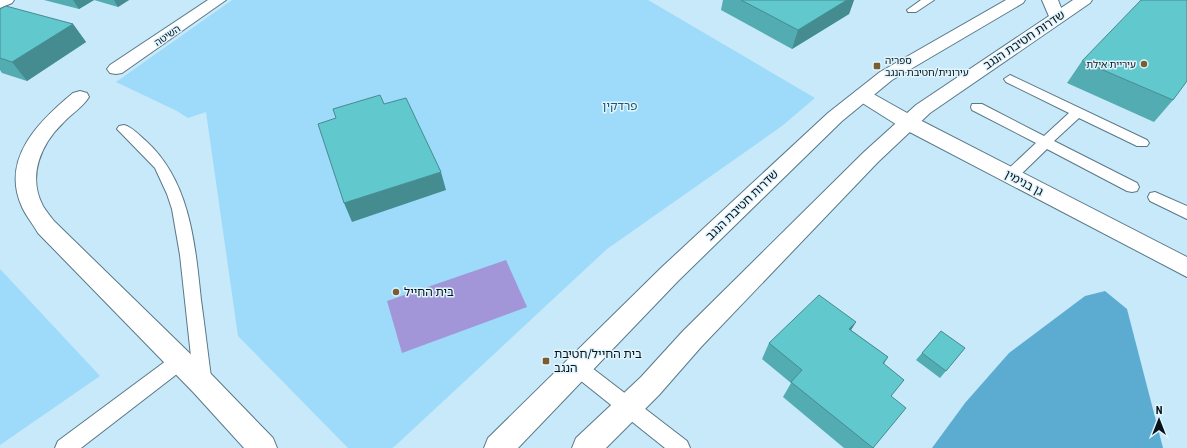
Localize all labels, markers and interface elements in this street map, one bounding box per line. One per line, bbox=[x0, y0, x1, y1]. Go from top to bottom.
street label: שדרות חטיבת הנגב bbox=[981, 8, 1067, 72]
street label: השיטה bbox=[152, 23, 182, 48]
place label: ספריה עירונית/חטיבת הנגב bbox=[885, 55, 969, 78]
place label: עיריית אילת bbox=[1086, 59, 1136, 70]
marker: עיריית אילת bbox=[1139, 59, 1149, 69]
marker: ספריה עירונית/חטיבת הנגב bbox=[872, 61, 882, 71]
park label: פרדקין bbox=[602, 99, 638, 113]
street label: שדרות חטיבת הנגב bbox=[703, 167, 781, 243]
street label: גן בנימין bbox=[1002, 167, 1046, 199]
place label: בית החייל bbox=[404, 285, 454, 299]
marker: בית החייל bbox=[391, 287, 401, 297]
place label: בית החייל/חטיבת הנגב bbox=[554, 347, 642, 375]
marker: בית החייל/חטיבת הנגב bbox=[541, 356, 551, 366]
north arrow bbox=[1139, 400, 1179, 440]
text: N bbox=[1156, 404, 1163, 417]

